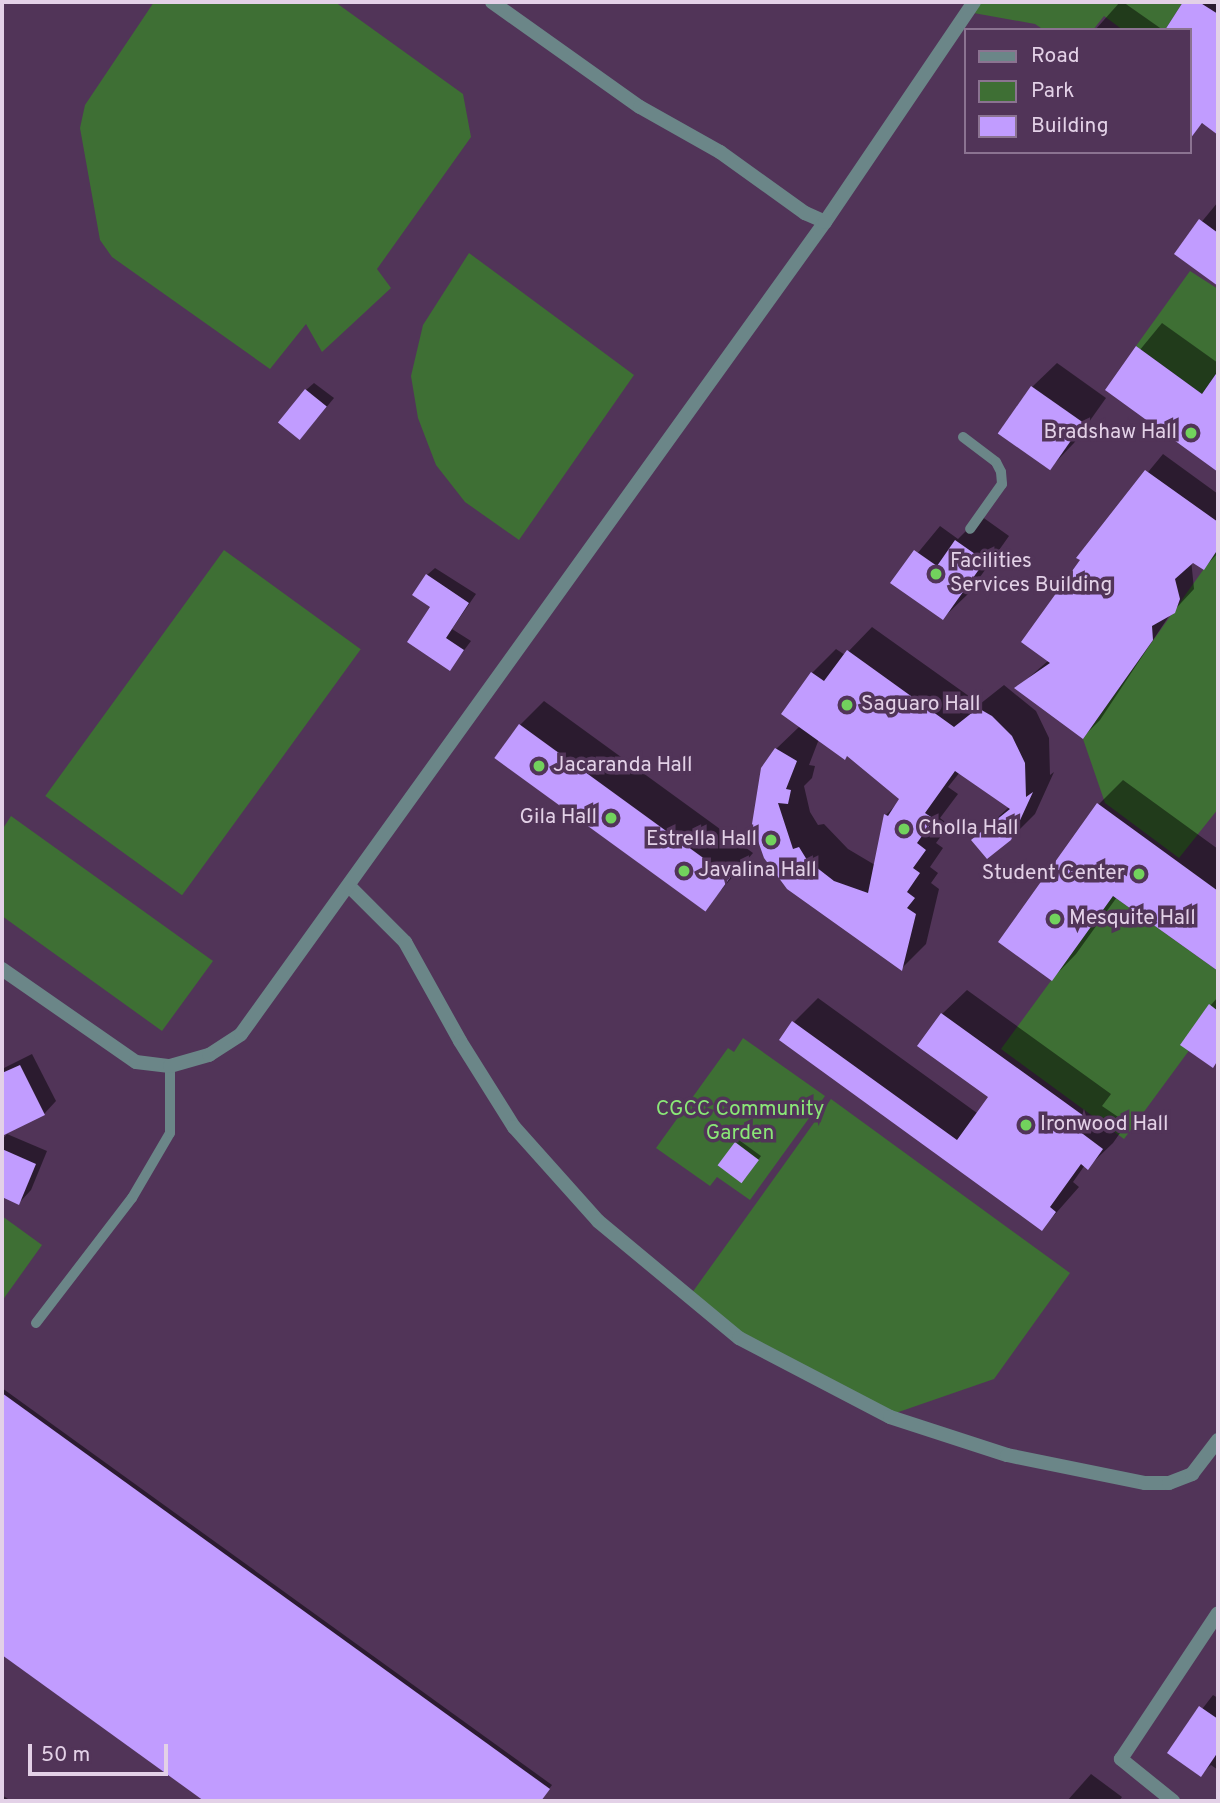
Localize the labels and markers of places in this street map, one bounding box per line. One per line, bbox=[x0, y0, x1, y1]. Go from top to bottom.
place label: Bradshaw Hall bbox=[1044, 420, 1177, 446]
marker: Bradshaw Hall bbox=[1183, 425, 1199, 441]
place label: Facilities Services Building bbox=[950, 549, 1112, 599]
marker: Facilities Services Building bbox=[928, 566, 944, 582]
place label: Saguaro Hall bbox=[861, 692, 980, 718]
marker: Saguaro Hall bbox=[839, 697, 855, 713]
place label: Jacaranda Hall bbox=[553, 753, 693, 779]
marker: Jacaranda Hall bbox=[531, 758, 547, 774]
place label: Gila Hall bbox=[520, 805, 597, 831]
marker: Gila Hall bbox=[603, 810, 619, 826]
place label: Cholla Hall bbox=[918, 816, 1019, 842]
marker: Cholla Hall bbox=[896, 821, 912, 837]
place label: Estrella Hall bbox=[646, 827, 757, 853]
marker: Estrella Hall bbox=[763, 832, 779, 848]
place label: Javalina Hall bbox=[698, 858, 817, 884]
place label: Student Center bbox=[982, 861, 1125, 887]
marker: Javalina Hall bbox=[676, 863, 692, 879]
marker: Student Center bbox=[1131, 866, 1147, 882]
place label: Mesquite Hall bbox=[1069, 906, 1196, 932]
marker: Mesquite Hall bbox=[1047, 911, 1063, 927]
place label: Ironwood Hall bbox=[1040, 1112, 1169, 1138]
marker: Ironwood Hall bbox=[1018, 1117, 1034, 1133]

